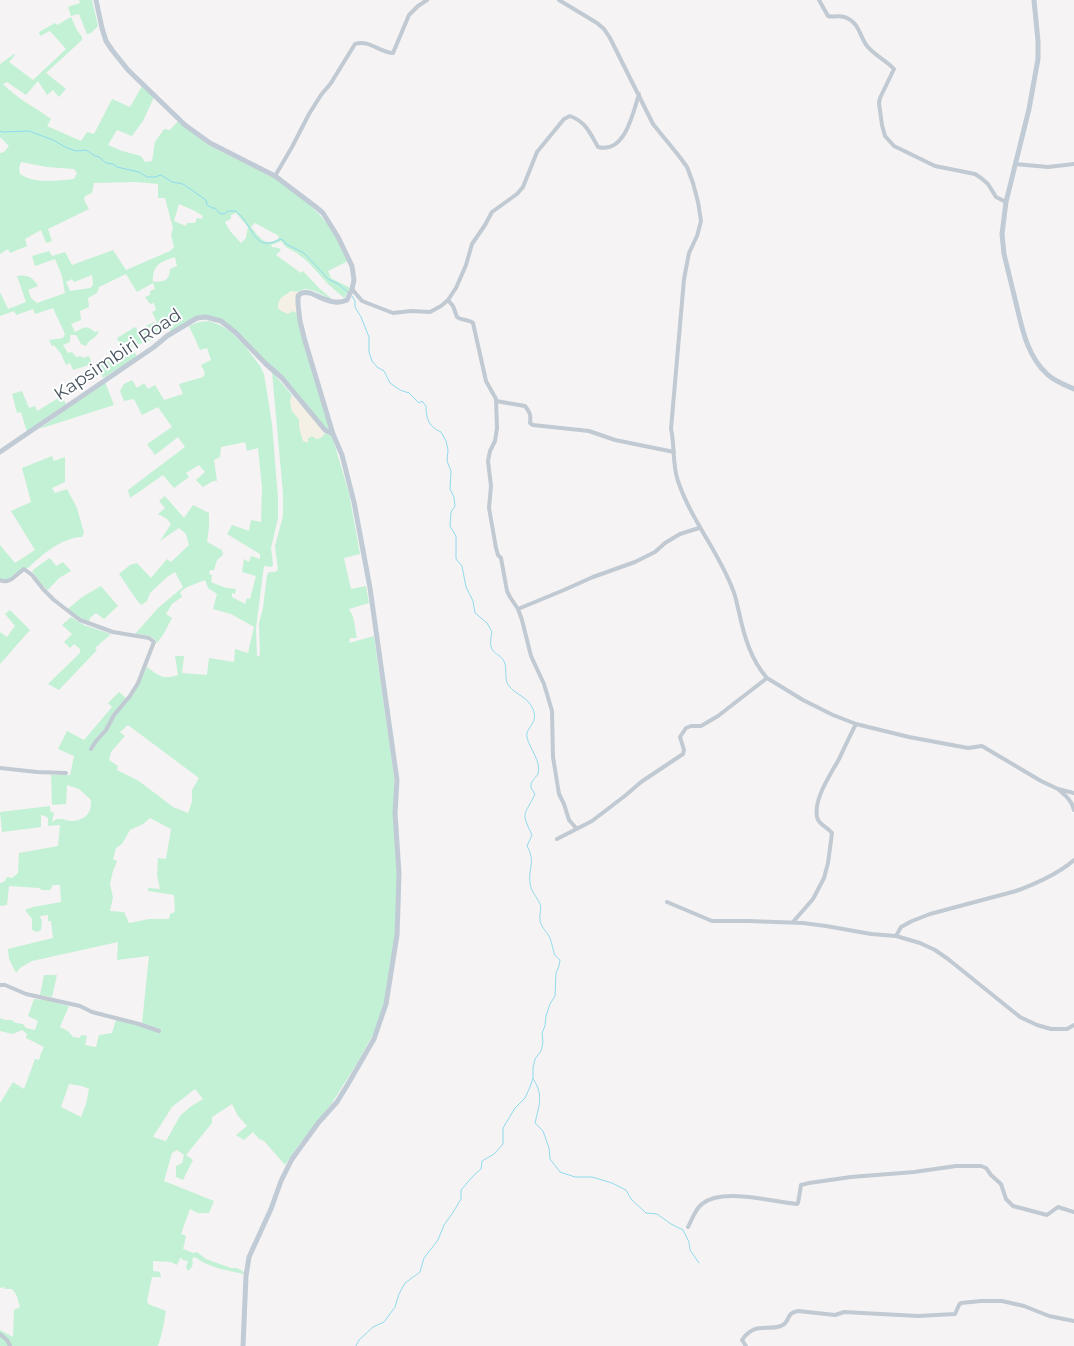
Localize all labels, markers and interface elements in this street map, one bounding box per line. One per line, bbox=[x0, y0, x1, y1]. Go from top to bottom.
street label: Kapsimbiri Road bbox=[50, 304, 186, 406]

